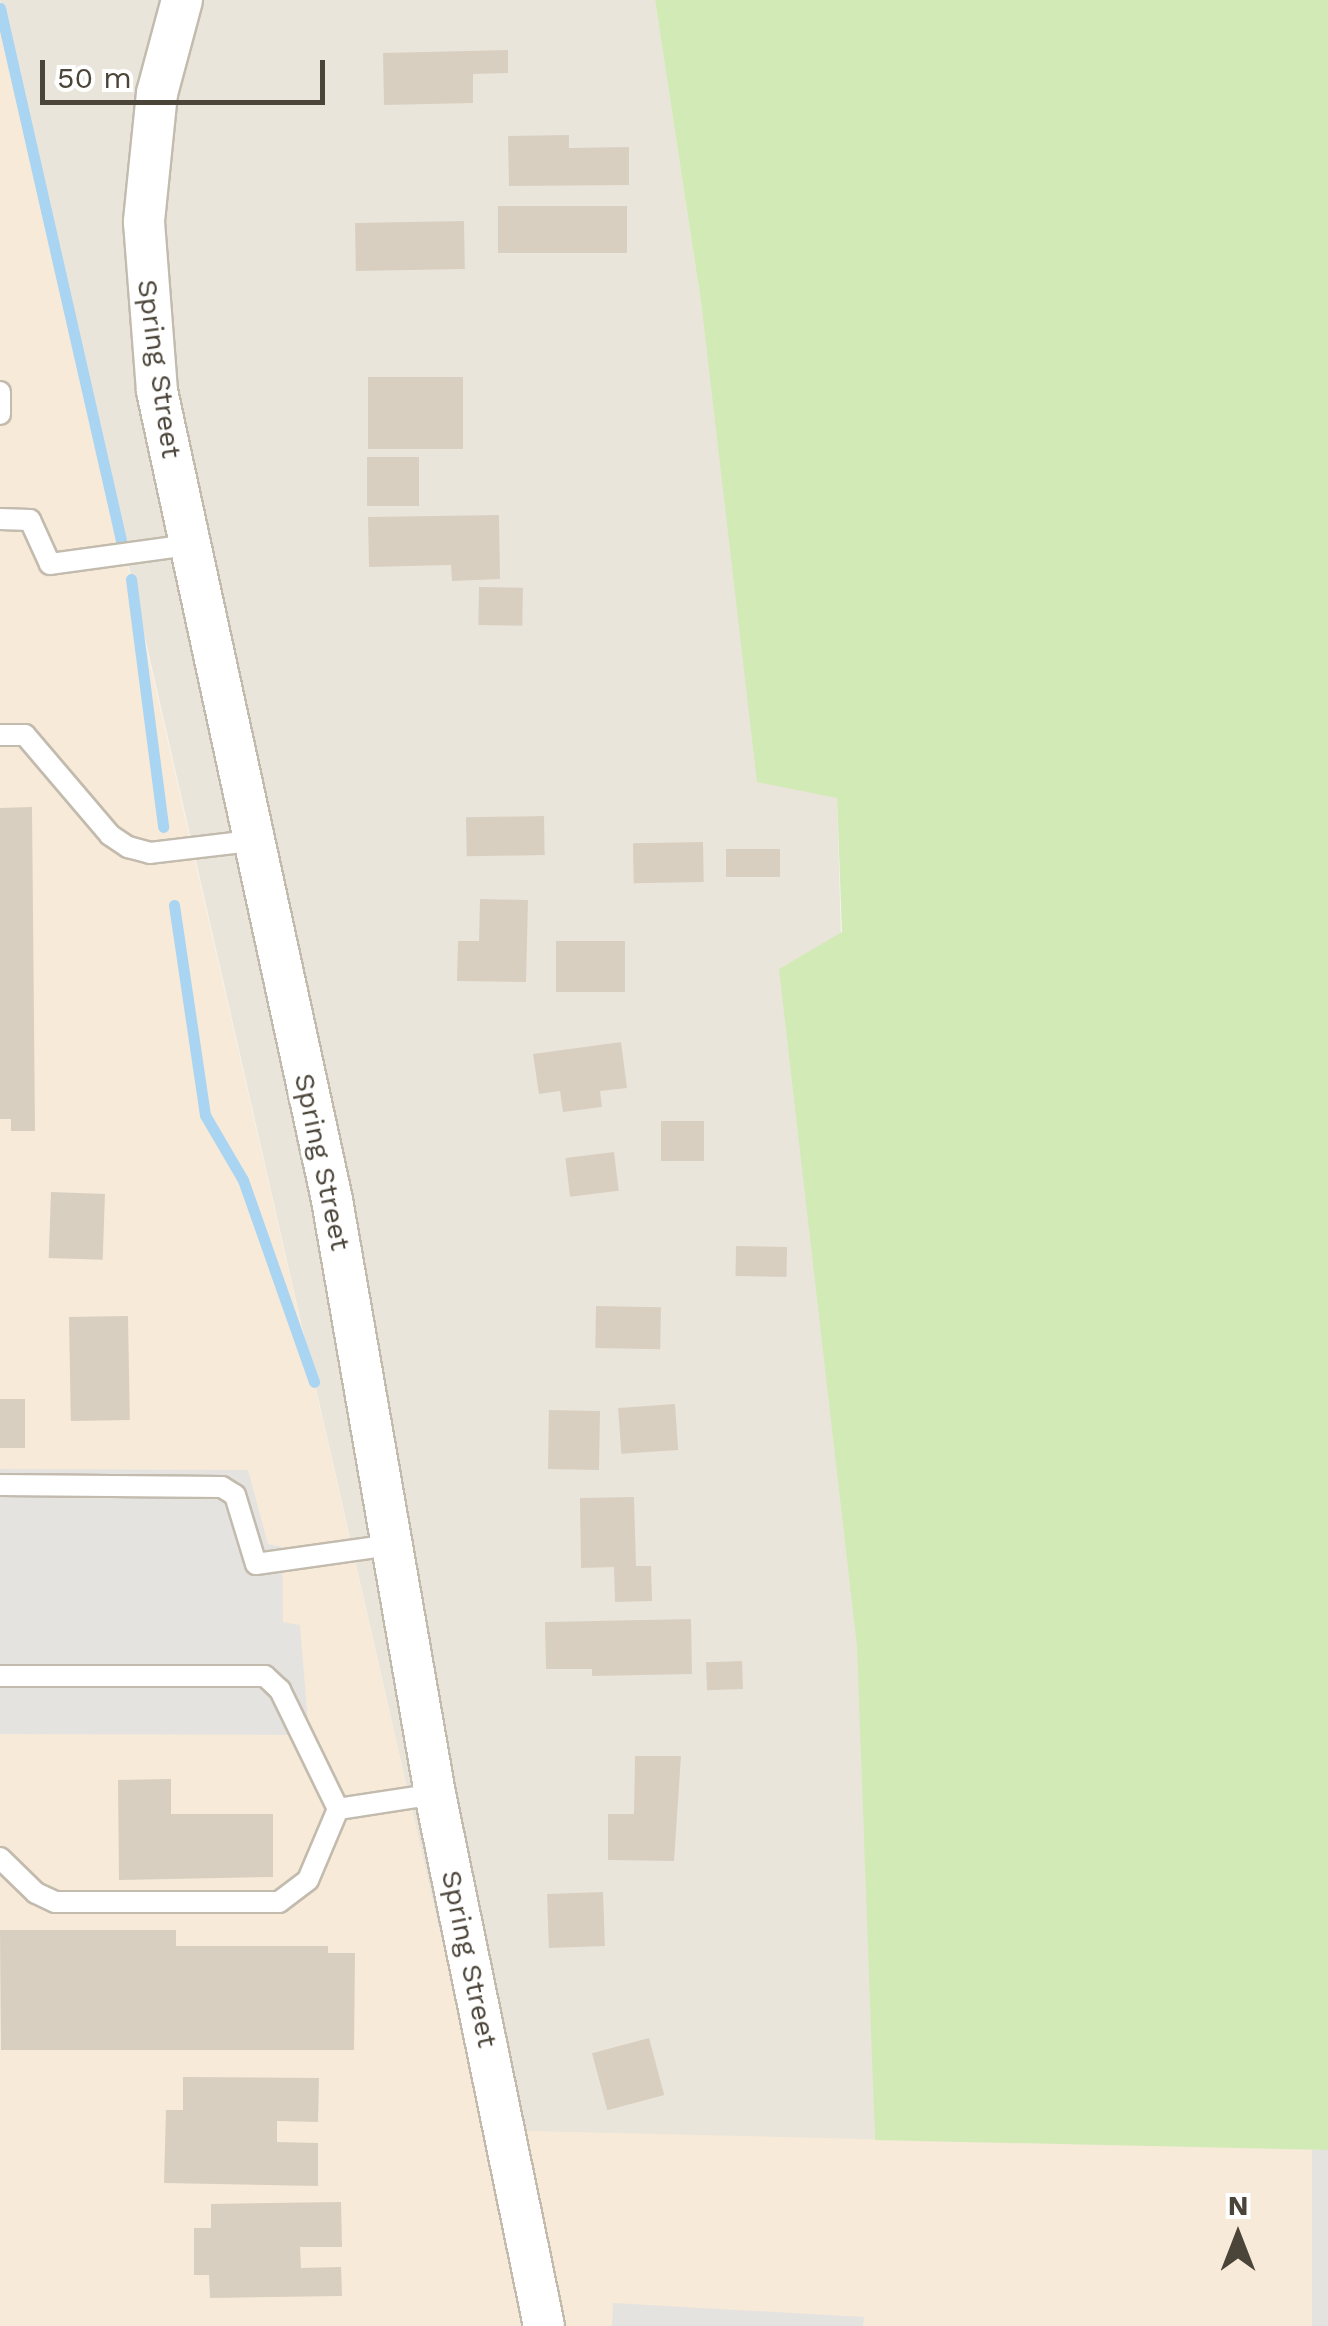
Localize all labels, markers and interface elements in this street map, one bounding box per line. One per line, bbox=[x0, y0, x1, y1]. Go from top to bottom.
scale bar bbox=[45, 40, 330, 102]
text: 50 m bbox=[57, 60, 132, 95]
street label: Spring Street bbox=[130, 277, 188, 461]
street label: Spring Street bbox=[287, 1070, 357, 1254]
street label: Spring Street bbox=[434, 1867, 504, 2051]
north arrow bbox=[1188, 2186, 1288, 2286]
text: N bbox=[1228, 2189, 1248, 2222]

